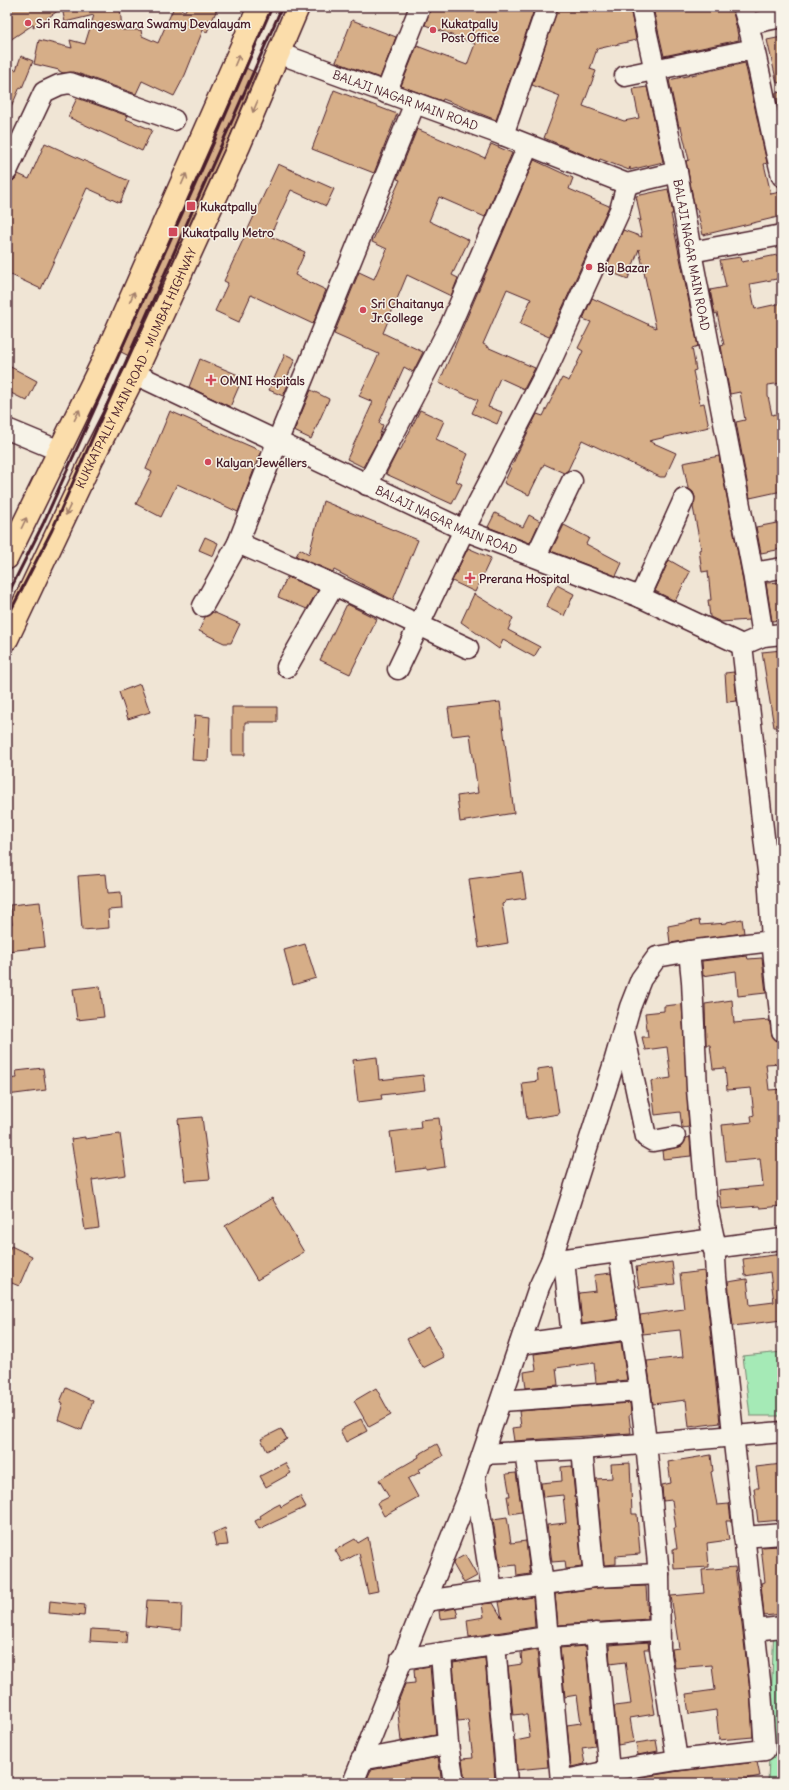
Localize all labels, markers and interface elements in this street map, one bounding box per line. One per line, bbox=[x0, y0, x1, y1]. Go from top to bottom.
place label: Sri Ramalingeswara Swamy Devalayam bbox=[36, 16, 251, 32]
place label: Kukatpally Post Office bbox=[441, 16, 500, 45]
marker: Sri Ramalingeswara Swamy Devalayam bbox=[23, 18, 33, 28]
marker: Kukatpally Post Office bbox=[428, 25, 438, 35]
one-way arrow bbox=[233, 54, 241, 66]
street label: BALAJI NAGAR MAIN ROAD bbox=[331, 66, 481, 133]
one-way arrow bbox=[251, 101, 258, 113]
one-way arrow bbox=[181, 173, 189, 185]
street label: BALAJI NAGAR MAIN ROAD bbox=[671, 178, 714, 332]
place label: Kukatpally bbox=[200, 199, 257, 215]
marker: Kukatpally bbox=[185, 200, 197, 212]
place label: Kukatpally Metro bbox=[182, 225, 274, 241]
marker: Kukatpally Metro bbox=[167, 226, 179, 238]
street label: KUKKATPALLY MAIN ROAD - MUMBAI HIGHWAY bbox=[72, 245, 199, 491]
place label: Big Bazar bbox=[597, 260, 649, 276]
marker: Big Bazar bbox=[584, 262, 594, 272]
one-way arrow bbox=[128, 292, 136, 304]
place label: Sri Chaitanya Jr.College bbox=[371, 296, 444, 326]
marker: Sri Chaitanya Jr.College bbox=[358, 305, 368, 315]
place label: OMNI Hospitals bbox=[220, 373, 305, 389]
marker: OMNI Hospitals bbox=[205, 374, 217, 386]
one-way arrow bbox=[74, 410, 81, 422]
place label: Kalyan Jewellers bbox=[216, 455, 308, 471]
marker: Kalyan Jewellers bbox=[203, 457, 213, 467]
street label: BALAJI NAGAR MAIN ROAD bbox=[373, 482, 520, 557]
one-way arrow bbox=[64, 503, 71, 515]
one-way arrow bbox=[21, 517, 28, 529]
place label: Prerana Hospital bbox=[479, 571, 570, 587]
marker: Prerana Hospital bbox=[464, 572, 476, 584]

